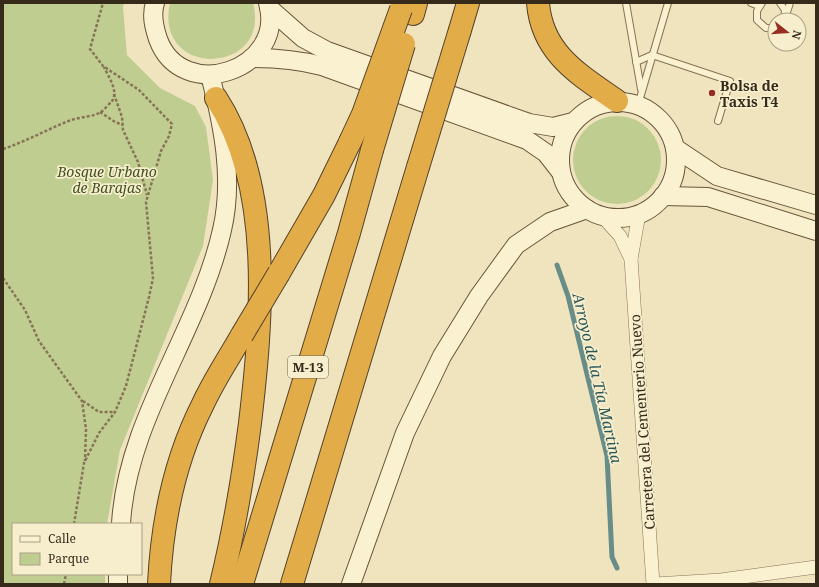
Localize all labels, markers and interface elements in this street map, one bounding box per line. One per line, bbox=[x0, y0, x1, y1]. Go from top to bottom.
north arrow bbox=[767, 12, 807, 52]
text: N bbox=[789, 29, 805, 42]
place label: Bolsa de Taxis T4 bbox=[720, 76, 779, 111]
marker: Bolsa de Taxis T4 bbox=[707, 88, 717, 98]
park label: Bosque Urbano de Barajas bbox=[56, 162, 157, 197]
water label: Arroyo de la Tía Martina bbox=[568, 290, 627, 465]
street label: Carretera del Cementerio Nuevo bbox=[625, 314, 659, 530]
road number: M-13 bbox=[288, 356, 328, 378]
legend bbox=[12, 523, 142, 575]
text: Calle bbox=[48, 530, 76, 547]
text: Parque bbox=[48, 550, 89, 567]

